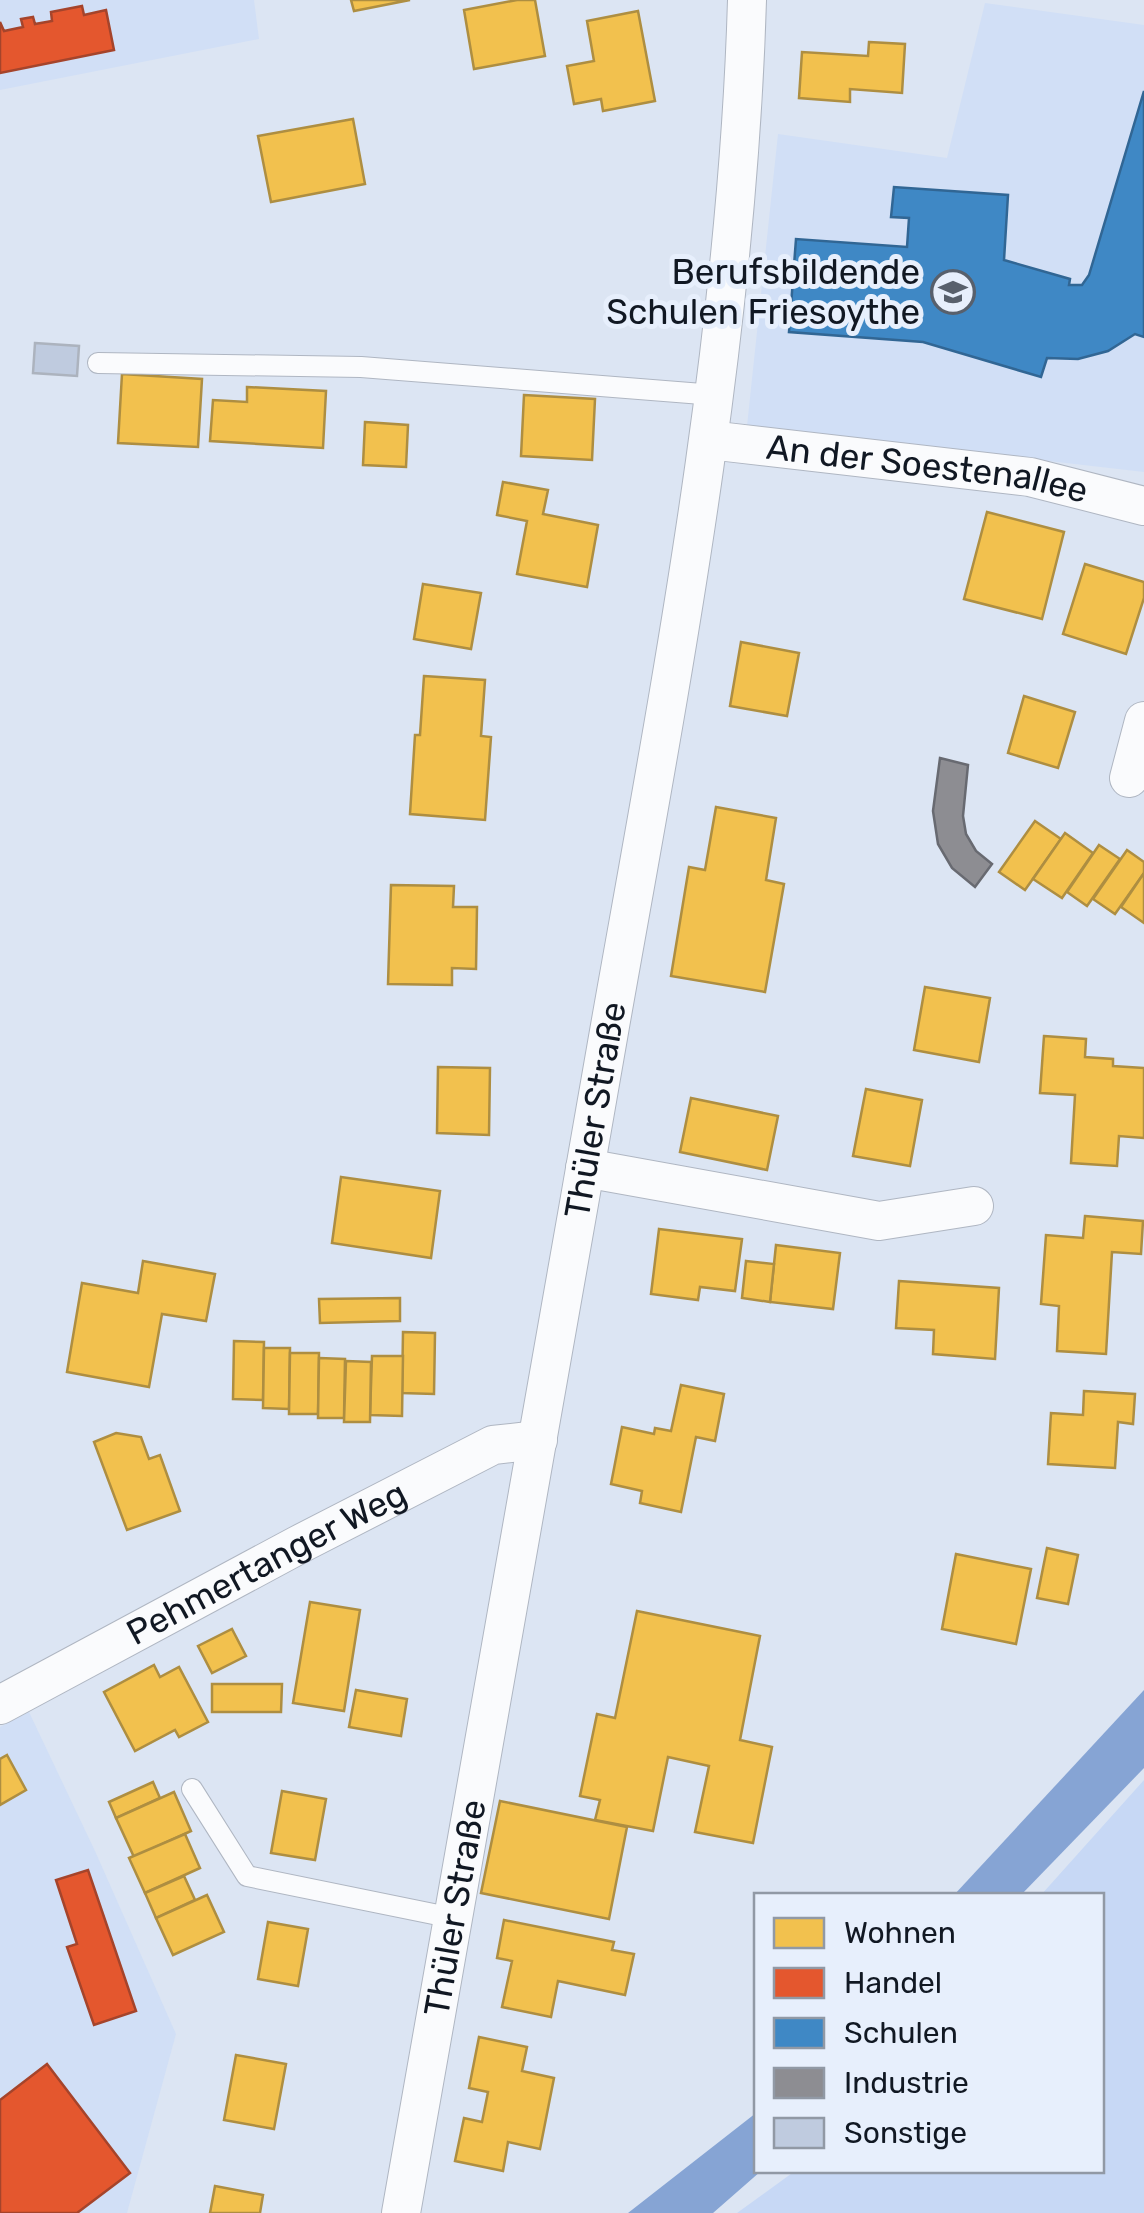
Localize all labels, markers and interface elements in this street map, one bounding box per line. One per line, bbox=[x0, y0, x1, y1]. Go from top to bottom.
place label: Berufsbildende Schulen Friesoythe bbox=[606, 251, 920, 333]
school or university icon: Berufsbildende Schulen Friesoythe bbox=[930, 269, 976, 315]
street label: An der Soestenallee bbox=[764, 426, 1092, 512]
street label: Thüler Straße bbox=[556, 998, 635, 1222]
street label: Pehmertanger Weg bbox=[119, 1472, 413, 1654]
street label: Thüler Straße bbox=[415, 1796, 495, 2019]
legend bbox=[754, 1893, 1104, 2173]
text: Wohnen bbox=[844, 1915, 956, 1951]
text: Handel bbox=[844, 1965, 942, 2001]
text: Schulen bbox=[844, 2015, 958, 2051]
text: Industrie bbox=[844, 2065, 969, 2101]
text: Sonstige bbox=[844, 2115, 967, 2151]

